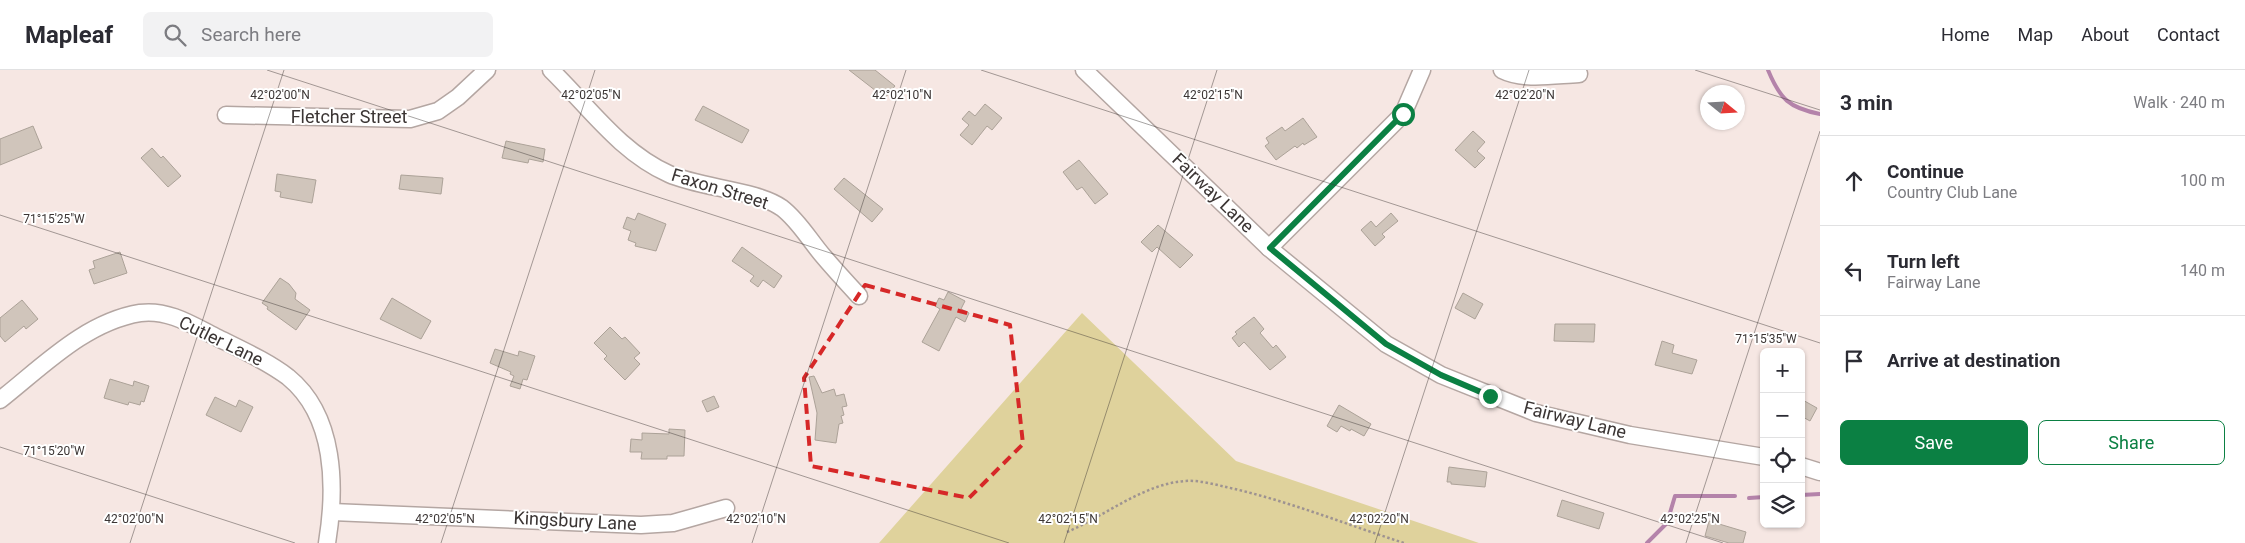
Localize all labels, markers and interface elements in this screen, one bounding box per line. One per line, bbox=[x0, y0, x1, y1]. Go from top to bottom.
search box bbox=[143, 12, 493, 57]
text: Mapleaf bbox=[25, 21, 113, 49]
icon: search bbox=[161, 21, 189, 49]
text: Search here bbox=[201, 23, 301, 46]
text: Home bbox=[1941, 24, 1990, 45]
text: Map bbox=[2018, 24, 2053, 45]
text: About bbox=[2081, 24, 2129, 45]
text: Contact bbox=[2157, 24, 2220, 45]
north arrow bbox=[1700, 85, 1745, 130]
text: 42°02'00"N bbox=[250, 88, 310, 102]
text: 42°02'05"N bbox=[561, 88, 621, 102]
text: 42°02'10"N bbox=[872, 88, 932, 102]
text: 42°02'15"N bbox=[1183, 88, 1243, 102]
text: 42°02'20"N bbox=[1495, 88, 1555, 102]
text: 3 min bbox=[1840, 91, 1893, 115]
text: Walk · 240 m bbox=[2133, 93, 2225, 112]
route start bbox=[1392, 103, 1415, 126]
street label: Fletcher Street bbox=[291, 106, 407, 127]
street label: Fairway Lane bbox=[1168, 149, 1258, 237]
text: Continue bbox=[1887, 160, 1964, 183]
street label: Faxon Street bbox=[669, 164, 771, 213]
icon: ahead bbox=[1840, 167, 1868, 195]
text: 100 m bbox=[2180, 171, 2225, 190]
text: Country Club Lane bbox=[1887, 183, 2017, 202]
text: 71°15'25"W bbox=[23, 212, 85, 226]
text: Turn left bbox=[1887, 250, 1960, 273]
icon: left bbox=[1840, 257, 1868, 285]
text: 140 m bbox=[2180, 261, 2225, 280]
text: Fairway Lane bbox=[1887, 273, 1981, 292]
street label: Cutler Lane bbox=[176, 311, 267, 370]
text: 71°15'35"W bbox=[1735, 332, 1797, 346]
icon: arrive bbox=[1840, 347, 1868, 375]
map controls bbox=[1760, 348, 1805, 528]
button: + bbox=[1760, 348, 1805, 393]
text: Arrive at destination bbox=[1887, 349, 2060, 372]
route end bbox=[1479, 385, 1502, 408]
button: − bbox=[1760, 393, 1805, 438]
street label: Fairway Lane bbox=[1522, 397, 1629, 442]
button: Save bbox=[1840, 420, 2028, 465]
button: Share bbox=[2038, 420, 2225, 465]
button: locate bbox=[1760, 438, 1805, 483]
text: 71°15'20"W bbox=[23, 444, 85, 458]
button: layers bbox=[1760, 483, 1805, 528]
street label: Kingsbury Lane bbox=[513, 507, 637, 534]
text: 42°02'00"N bbox=[104, 512, 164, 526]
text: 42°02'05"N bbox=[415, 512, 475, 526]
text: 42°02'10"N bbox=[726, 512, 786, 526]
text: 42°02'15"N bbox=[1038, 512, 1098, 526]
text: 42°02'20"N bbox=[1349, 512, 1409, 526]
text: 42°02'25"N bbox=[1660, 512, 1720, 526]

